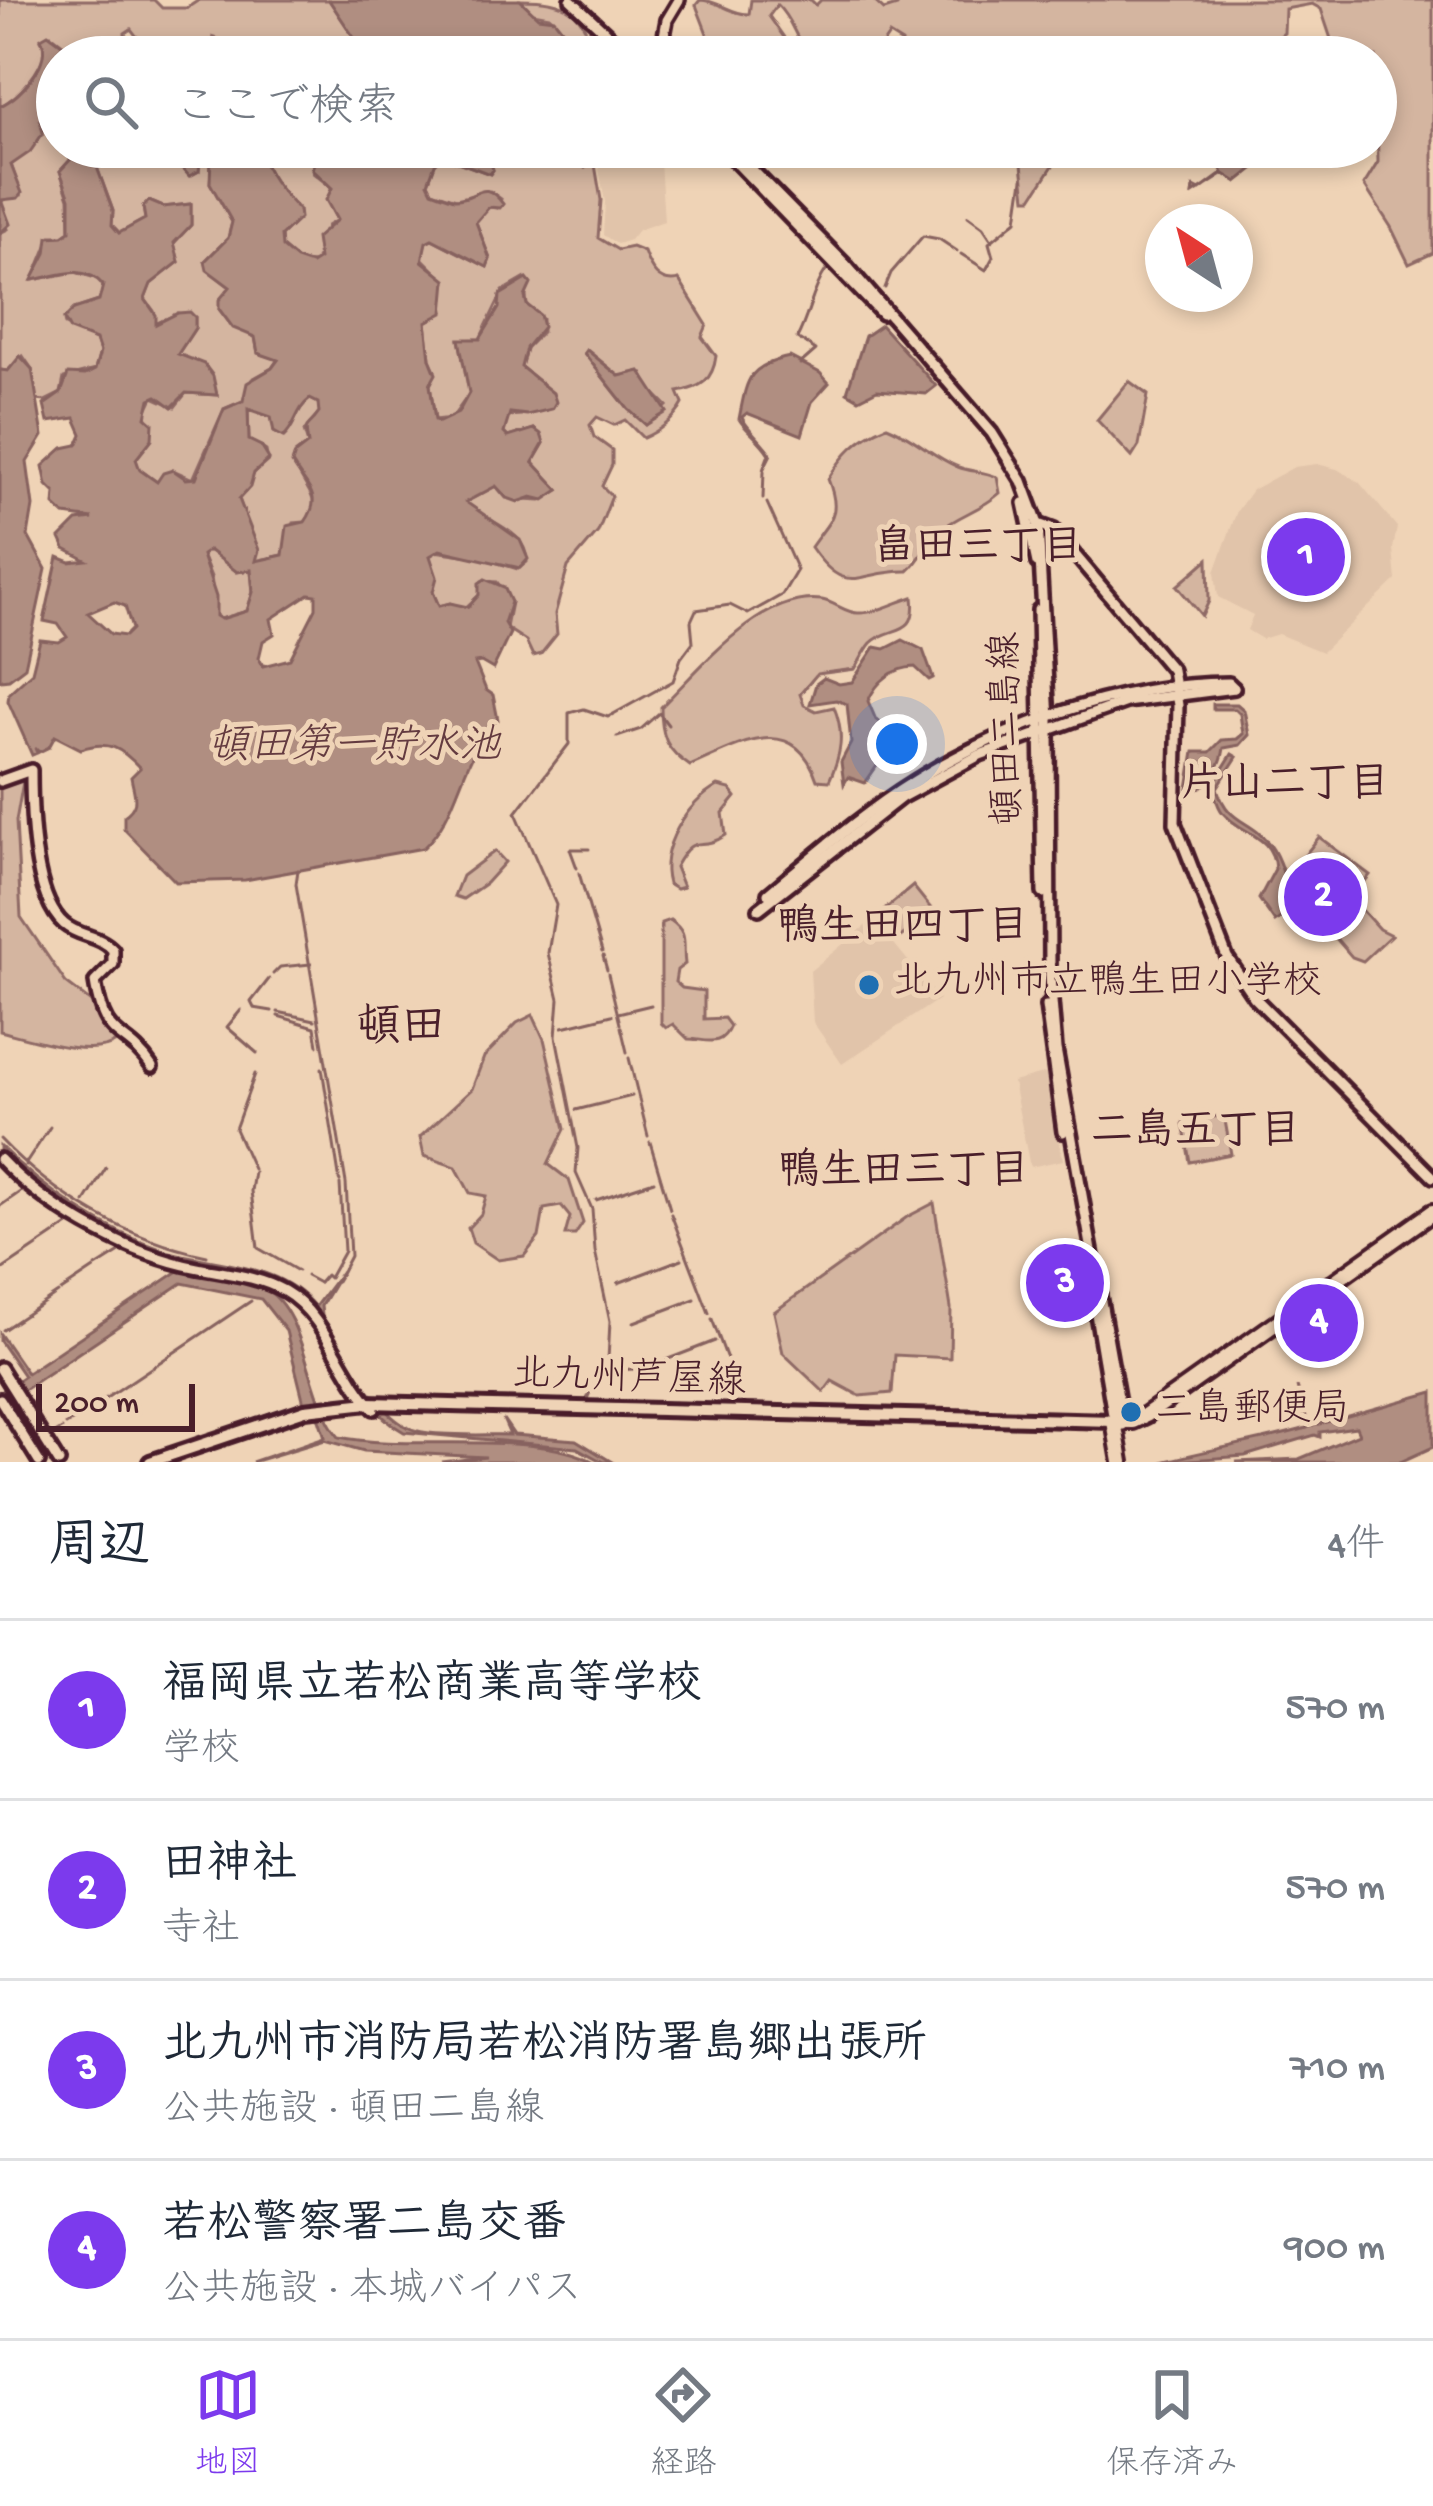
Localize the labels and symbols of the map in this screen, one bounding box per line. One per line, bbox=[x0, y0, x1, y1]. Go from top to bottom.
north arrow bbox=[1145, 204, 1253, 312]
pin: 1 bbox=[1267, 512, 1345, 602]
district label: 畠田三丁目 bbox=[873, 523, 1083, 575]
street label: 頓田二島線 bbox=[983, 631, 1035, 827]
your location bbox=[867, 714, 927, 774]
water label: 頓田第一貯水池 bbox=[207, 723, 502, 774]
district label: 片山二丁目 bbox=[1180, 761, 1390, 812]
pin: 2 bbox=[1284, 852, 1362, 942]
district label: 鴨生田四丁目 bbox=[777, 903, 1029, 955]
place label: 北九州市立鴨生田小学校 bbox=[893, 960, 1322, 1008]
marker: 北九州市立鴨生田小学校 bbox=[856, 972, 882, 998]
district label: 頓田 bbox=[356, 1003, 446, 1057]
district label: 二島五丁目 bbox=[1091, 1107, 1301, 1159]
district label: 鴨生田三丁目 bbox=[778, 1147, 1030, 1199]
pin: 3 bbox=[1026, 1238, 1104, 1328]
pin: 4 bbox=[1280, 1278, 1358, 1368]
street label: 北九州芦屋線 bbox=[511, 1352, 747, 1408]
scale bar bbox=[36, 1378, 195, 1431]
place label: 二島郵便局 bbox=[1155, 1387, 1350, 1435]
marker: 二島郵便局 bbox=[1118, 1399, 1144, 1425]

